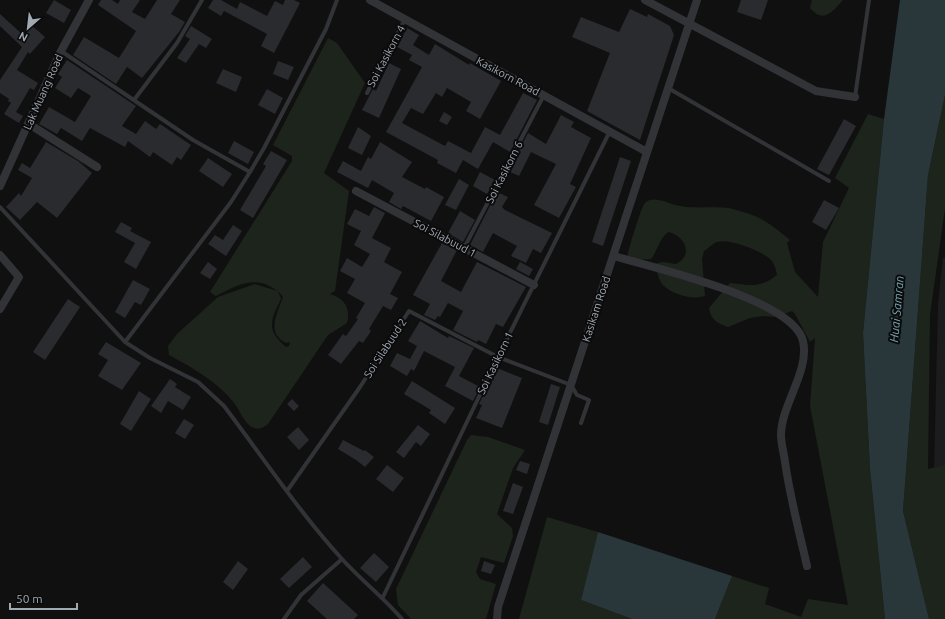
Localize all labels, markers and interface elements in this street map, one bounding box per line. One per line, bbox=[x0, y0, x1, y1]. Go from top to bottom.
north arrow bbox=[8, 8, 48, 48]
street label: Soi Kasikorn 4 bbox=[365, 23, 407, 89]
text: N bbox=[17, 30, 30, 44]
street label: Lak Muang Road bbox=[21, 52, 65, 132]
street label: Kasikorn Road bbox=[474, 54, 542, 98]
street label: Soi Kasikorn 6 bbox=[483, 139, 525, 205]
street label: Soi Silabuud 1 bbox=[412, 217, 478, 259]
street label: Kasikam Road bbox=[580, 275, 612, 343]
water label: Huai Samran bbox=[887, 275, 906, 343]
street label: Soi Silabuud 2 bbox=[361, 316, 409, 380]
street label: Soi Kasikorn 1 bbox=[475, 330, 515, 396]
scale bar bbox=[10, 585, 77, 611]
text: 50 m bbox=[16, 592, 43, 605]

